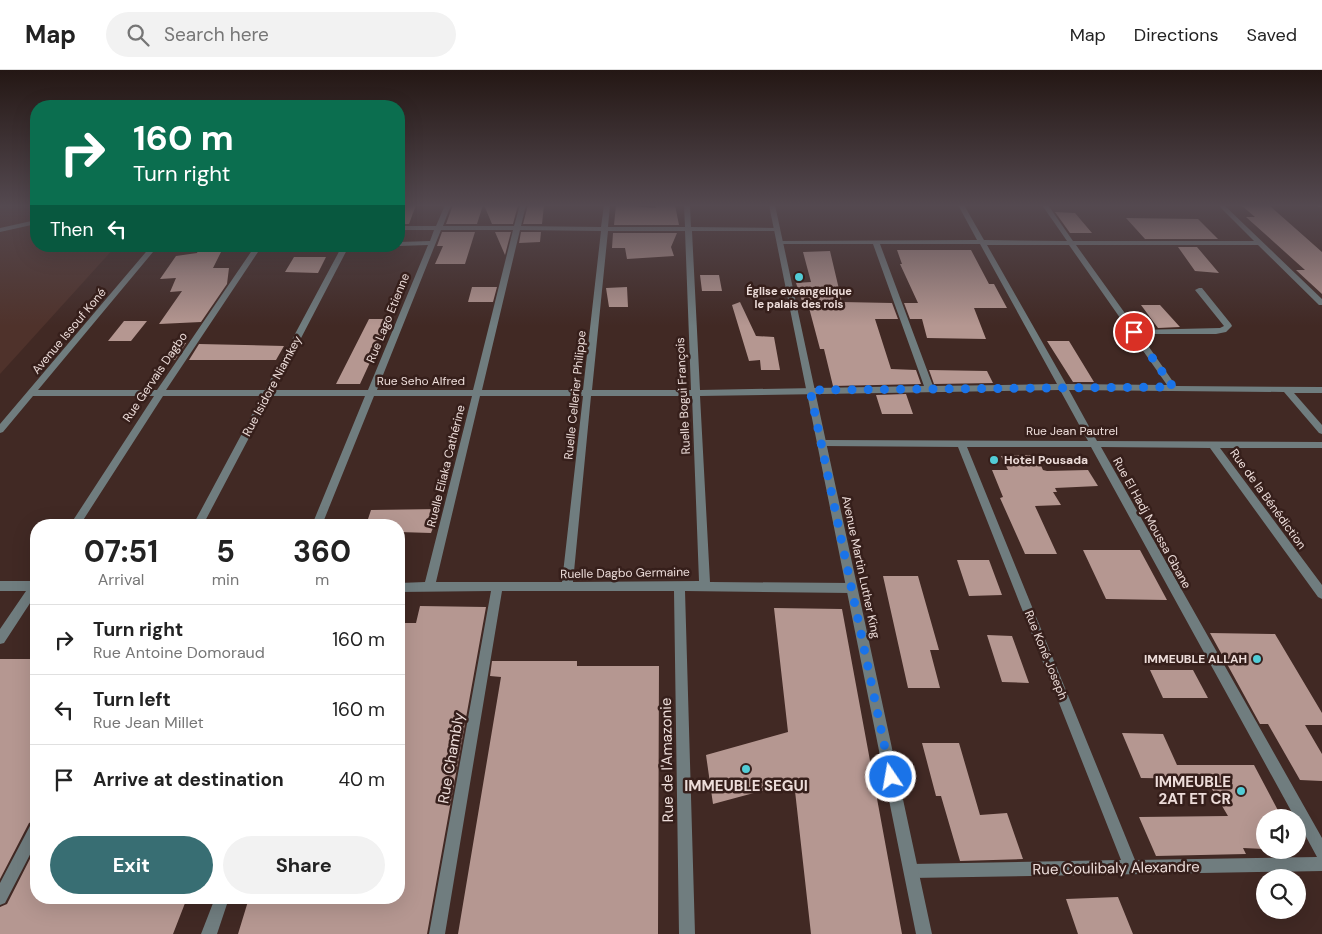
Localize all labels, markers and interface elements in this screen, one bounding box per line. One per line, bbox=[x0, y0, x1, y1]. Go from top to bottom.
search box bbox=[106, 12, 456, 57]
text: Map bbox=[25, 19, 76, 50]
icon: search bbox=[124, 21, 152, 49]
text: Search here bbox=[164, 22, 269, 47]
text: Map bbox=[1070, 23, 1106, 47]
text: Directions bbox=[1134, 23, 1219, 47]
text: Saved bbox=[1247, 23, 1297, 47]
text: 160 m bbox=[133, 115, 234, 161]
icon: right bbox=[50, 120, 115, 185]
text: Turn right bbox=[133, 159, 230, 188]
icon: left bbox=[103, 215, 131, 243]
text: Then bbox=[50, 217, 93, 242]
street label: Rue Lago Etienne bbox=[363, 271, 413, 365]
marker: Église eveangelique le palais des rois bbox=[793, 271, 805, 283]
place label: Église eveangelique le palais des rois bbox=[746, 284, 852, 311]
street label: Avenue Issouf Koné bbox=[28, 285, 110, 377]
pin bbox=[1113, 311, 1155, 353]
icon: arrive bbox=[1120, 318, 1148, 346]
street label: Rue Gervais Dagbo bbox=[119, 329, 191, 425]
street label: Ruelle Cellerier Philippe bbox=[560, 330, 590, 460]
street label: Rue Isidore Niamkey bbox=[239, 333, 305, 439]
street label: Ruelle Bogui François bbox=[672, 337, 694, 455]
street label: Rue Seho Alfred bbox=[377, 373, 465, 389]
street label: Ruelle Eliaka Cathérine bbox=[423, 403, 469, 529]
street label: Rue Jean Pautrel bbox=[1026, 423, 1118, 439]
street label: Rue de la Bénédiction bbox=[1226, 446, 1310, 552]
place label: Hotel Pousada bbox=[1004, 452, 1088, 468]
marker: Hotel Pousada bbox=[988, 454, 1000, 466]
street label: Rue El Hadj Moussa Gbane bbox=[1109, 455, 1195, 592]
street label: Avenue Martin Luther King bbox=[838, 494, 884, 640]
text: 07:51 bbox=[84, 532, 158, 571]
text: 5 bbox=[216, 532, 235, 571]
text: 360 bbox=[293, 532, 351, 571]
street label: Ruelle Dagbo Germaine bbox=[560, 564, 690, 582]
text: Arrival bbox=[98, 569, 144, 590]
text: min bbox=[212, 569, 239, 590]
text: m bbox=[315, 569, 329, 590]
street label: Rue Koné Joseph bbox=[1021, 608, 1071, 702]
text: Turn right bbox=[93, 617, 183, 642]
icon: right bbox=[50, 626, 78, 654]
text: 160 m bbox=[332, 627, 385, 652]
text: Rue Antoine Domoraud bbox=[93, 642, 265, 663]
place label: IMMEUBLE ALLAH bbox=[1144, 651, 1247, 667]
marker: IMMEUBLE ALLAH bbox=[1251, 653, 1263, 665]
text: Turn left bbox=[93, 687, 171, 712]
icon: left bbox=[50, 696, 78, 724]
text: 160 m bbox=[332, 697, 385, 722]
street label: Rue de l'Amazonie bbox=[656, 697, 678, 823]
street label: Rue Chambly bbox=[433, 710, 469, 805]
text: Rue Jean Millet bbox=[93, 712, 204, 733]
position arrow bbox=[864, 750, 916, 802]
marker: IMMEUBLE SEGUI bbox=[740, 763, 752, 775]
icon: arrive bbox=[50, 766, 78, 794]
text: Arrive at destination bbox=[93, 767, 284, 792]
text: 40 m bbox=[338, 767, 385, 792]
place label: IMMEUBLE 2AT ET CR bbox=[1155, 772, 1231, 809]
place label: IMMEUBLE SEGUI bbox=[684, 776, 808, 796]
marker: IMMEUBLE 2AT ET CR bbox=[1235, 785, 1247, 797]
map controls bbox=[1256, 809, 1306, 919]
button: sound bbox=[1256, 809, 1306, 859]
button: Exit bbox=[50, 836, 213, 894]
button: Share bbox=[223, 836, 385, 894]
street label: Rue Coulibaly Alexandre bbox=[1032, 857, 1200, 879]
button: search bbox=[1256, 869, 1306, 919]

